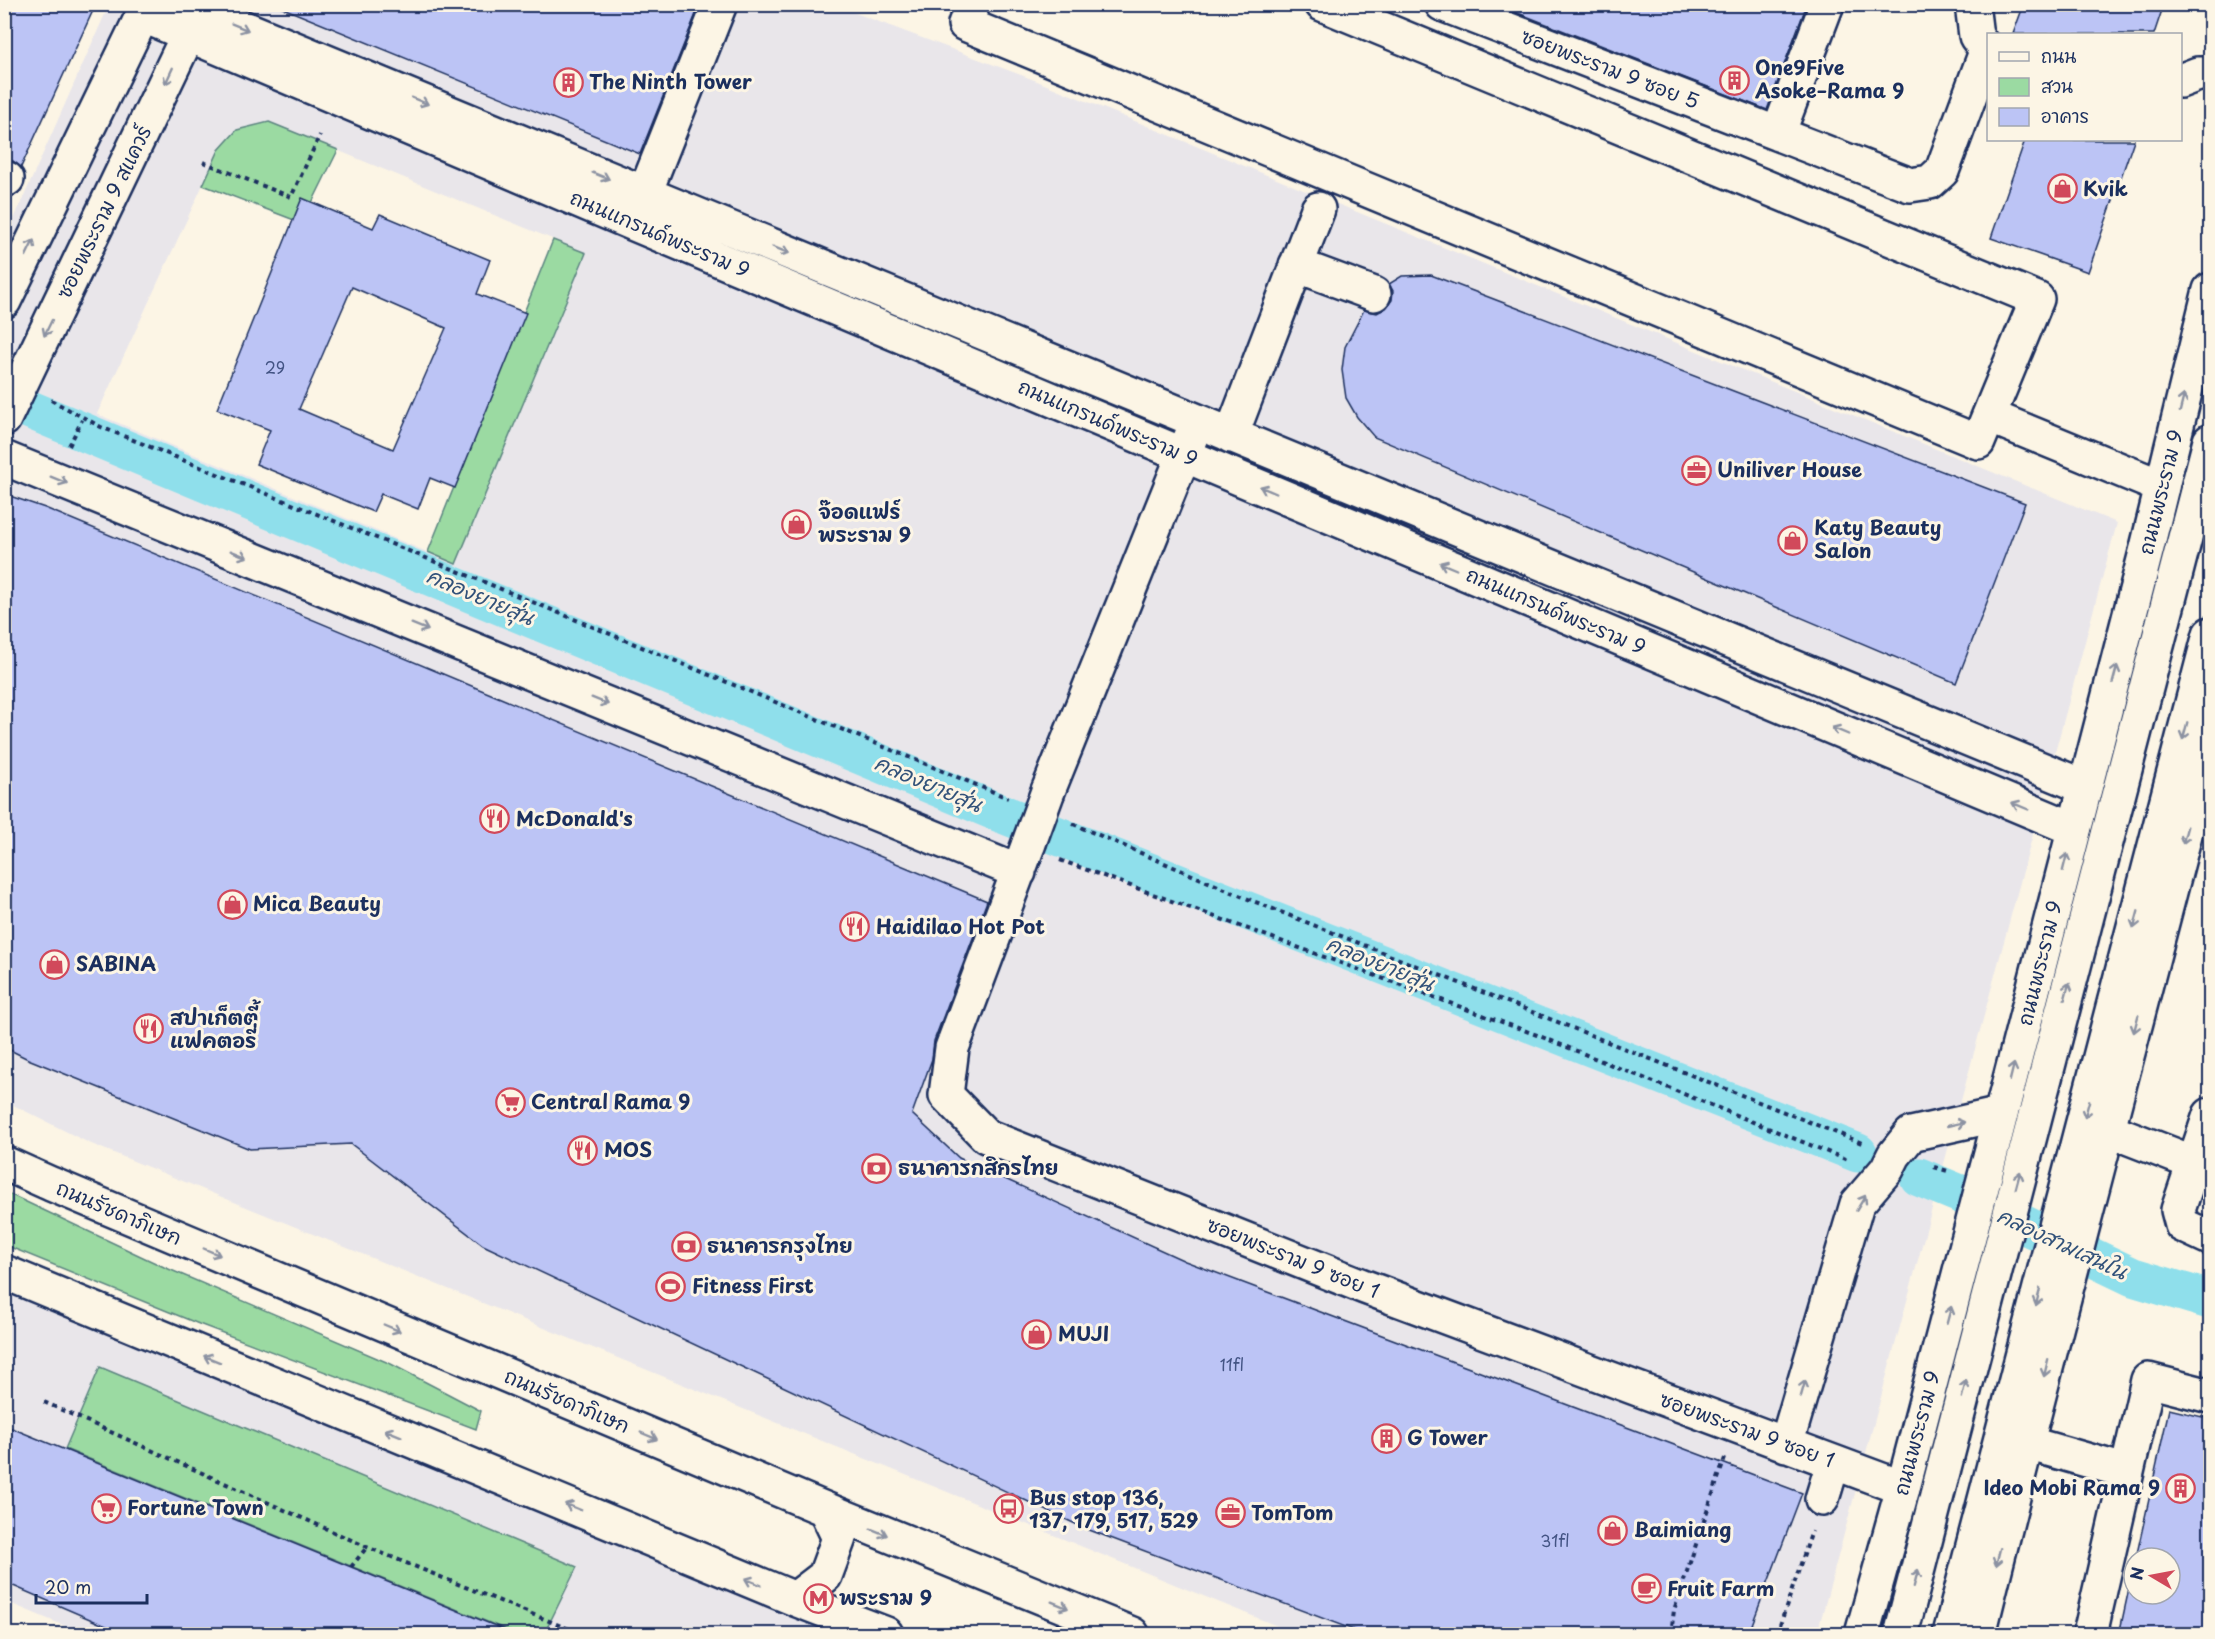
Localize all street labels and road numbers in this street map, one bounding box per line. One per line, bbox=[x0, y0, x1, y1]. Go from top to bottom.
street label: ซอยพระราม 9 ซอย 5 bbox=[1517, 20, 1704, 116]
street label: ซอยพระราม 9 สแควร์ bbox=[48, 119, 158, 303]
street label: ถนนแกรนด์พระราม 9 bbox=[566, 182, 755, 285]
street label: ถนนแกรนด์พระราม 9 bbox=[1014, 371, 1203, 474]
street label: ถนนพระราม 9 bbox=[2130, 426, 2190, 558]
street label: ถนนแกรนด์พระราม 9 bbox=[1462, 559, 1651, 662]
street label: ถนนพระราม 9 bbox=[2009, 897, 2069, 1029]
street label: ถนนรัชดาภิเษก bbox=[52, 1172, 187, 1252]
street label: ซอยพระราม 9 ซอย 1 bbox=[1202, 1209, 1384, 1305]
street label: ถนนรัชดาภิเษก bbox=[500, 1360, 635, 1440]
street label: ถนนพระราม 9 bbox=[1885, 1367, 1947, 1499]
street label: ซอยพระราม 9 ซอย 1 bbox=[1656, 1383, 1839, 1475]

